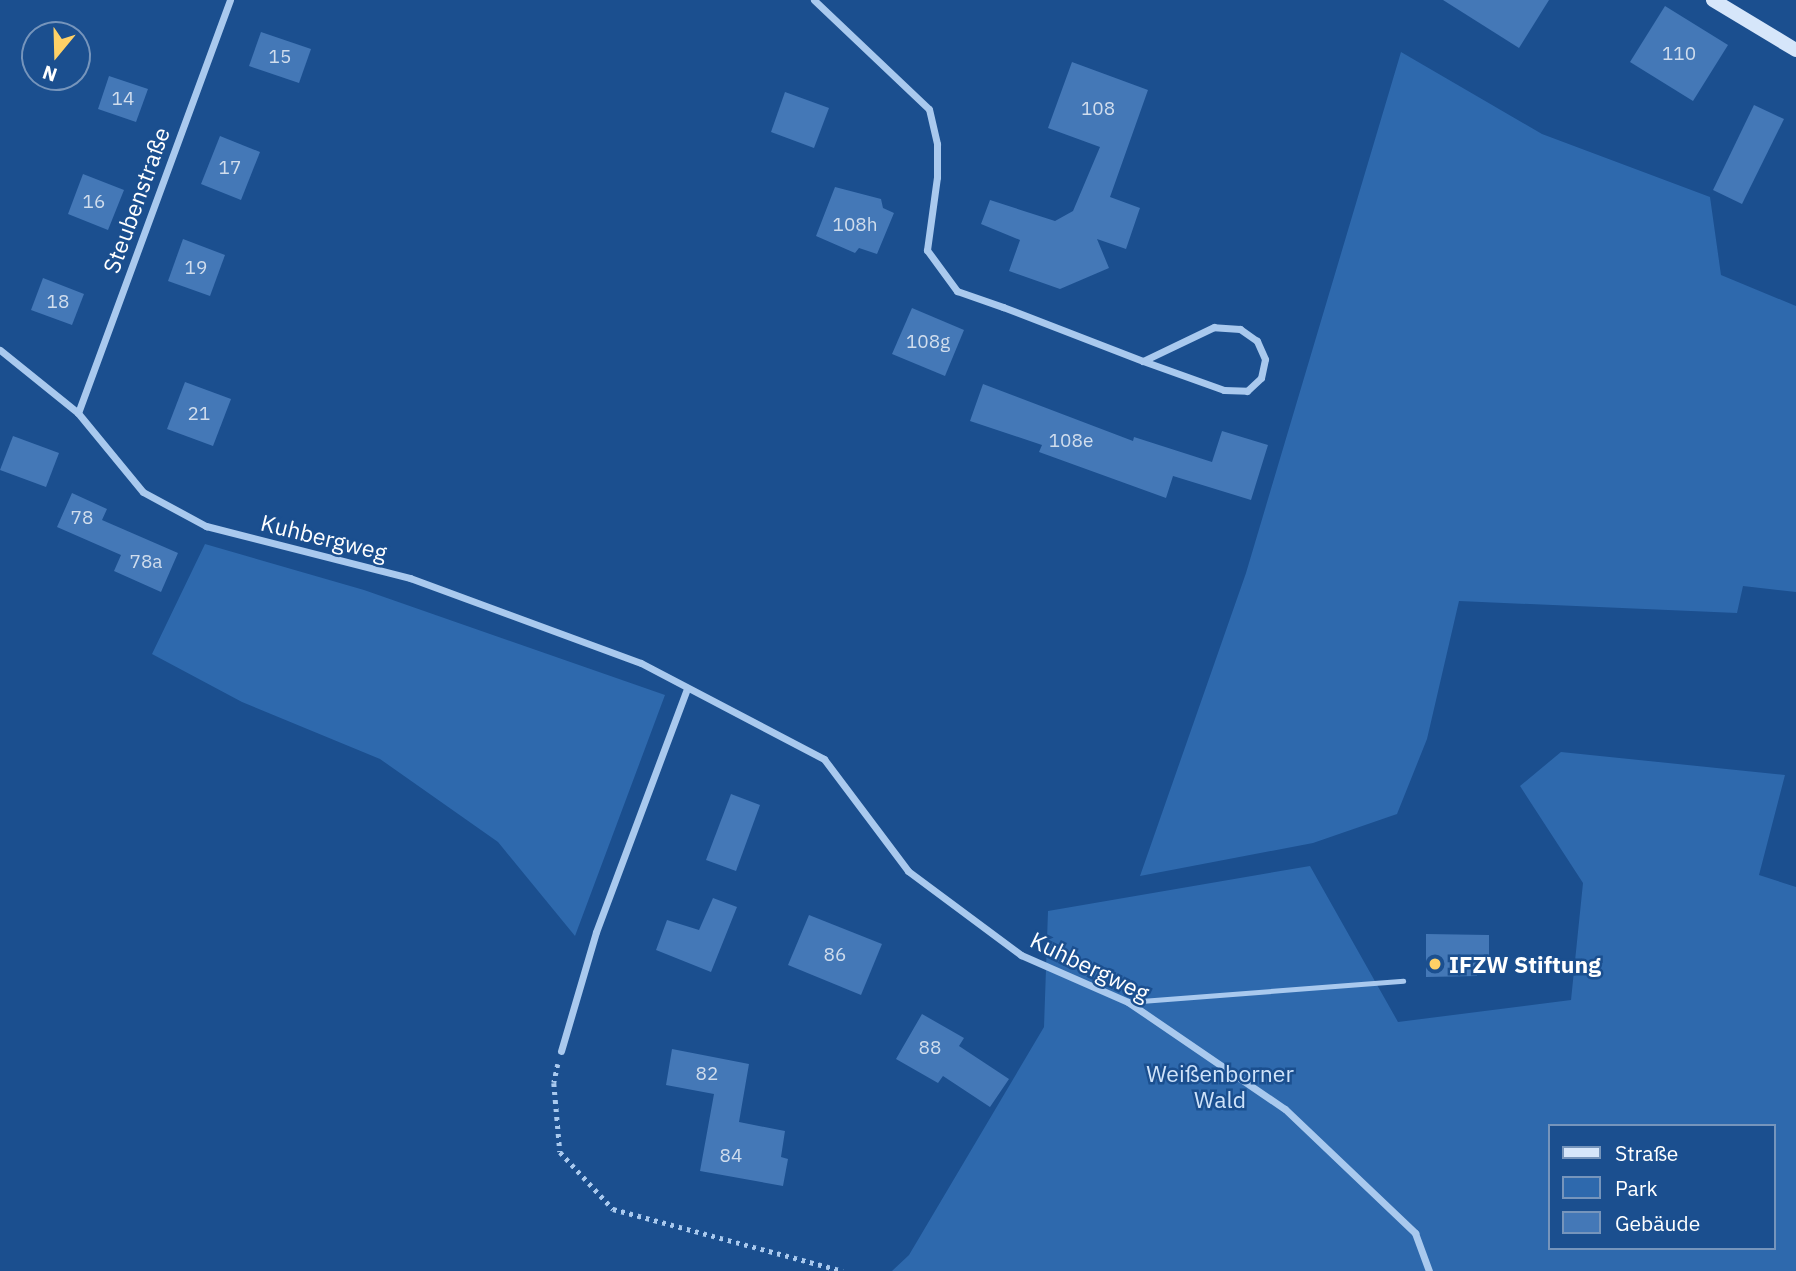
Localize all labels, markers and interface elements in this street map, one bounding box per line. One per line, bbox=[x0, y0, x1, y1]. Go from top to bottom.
north arrow bbox=[21, 21, 91, 91]
house number: 110 bbox=[1662, 43, 1696, 65]
house number: 15 bbox=[269, 46, 291, 68]
text: N bbox=[39, 60, 60, 88]
house number: 14 bbox=[112, 88, 134, 110]
house number: 108 bbox=[1081, 98, 1115, 120]
street label: Steubenstraße bbox=[97, 123, 175, 277]
house number: 17 bbox=[219, 157, 241, 179]
house number: 16 bbox=[83, 191, 105, 213]
house number: 108h bbox=[833, 214, 877, 236]
house number: 19 bbox=[185, 257, 207, 279]
house number: 18 bbox=[47, 291, 69, 313]
house number: 108g bbox=[906, 331, 950, 353]
house number: 21 bbox=[188, 403, 210, 425]
house number: 108e bbox=[1049, 430, 1093, 452]
house number: 78 bbox=[71, 507, 93, 529]
street label: Kuhbergweg bbox=[258, 508, 390, 566]
house number: 78a bbox=[130, 551, 162, 573]
street label: Kuhbergweg bbox=[1026, 925, 1154, 1007]
house number: 86 bbox=[824, 944, 846, 966]
place label: IFZW Stiftung bbox=[1449, 950, 1601, 978]
marker: IFZW Stiftung bbox=[1427, 956, 1443, 972]
house number: 88 bbox=[919, 1037, 941, 1059]
park label: Weißenborner Wald bbox=[1146, 1059, 1294, 1113]
house number: 82 bbox=[696, 1063, 718, 1085]
legend bbox=[1548, 1124, 1775, 1250]
text: Straße bbox=[1615, 1139, 1678, 1167]
house number: 84 bbox=[720, 1145, 742, 1167]
text: Park bbox=[1615, 1174, 1658, 1202]
text: Gebäude bbox=[1615, 1209, 1700, 1237]

